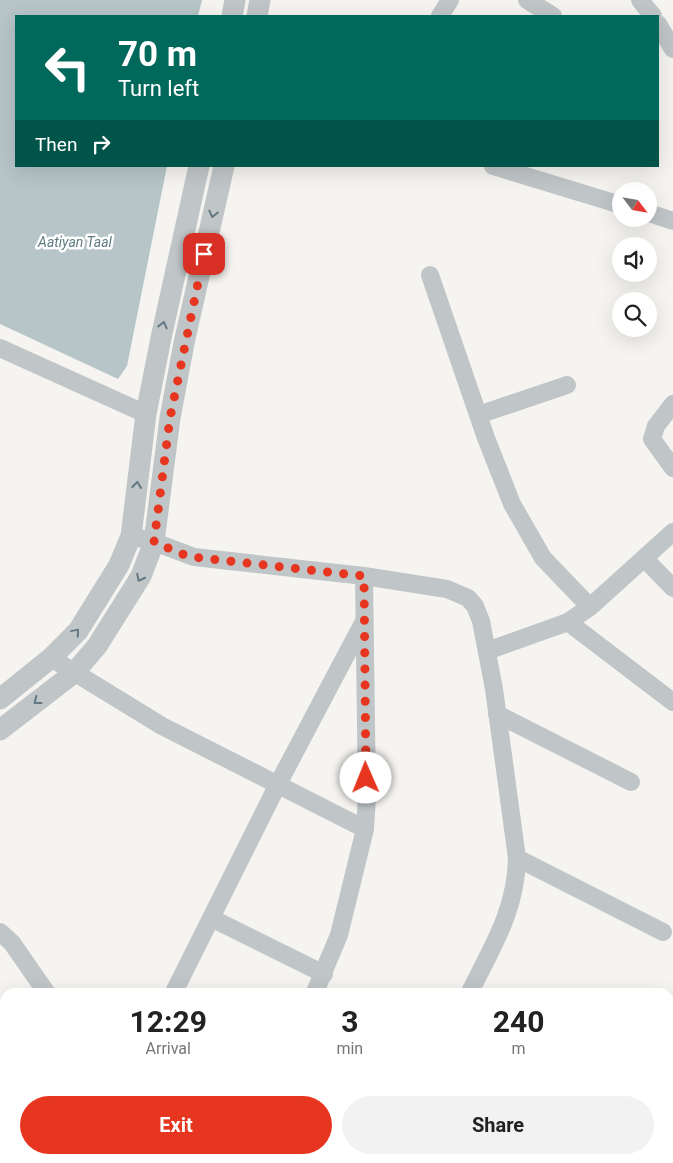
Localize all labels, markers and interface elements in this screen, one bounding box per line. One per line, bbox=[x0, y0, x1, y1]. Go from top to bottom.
text: 70 m bbox=[118, 34, 197, 75]
icon: left bbox=[35, 35, 100, 100]
text: Turn left bbox=[118, 76, 199, 101]
icon: right bbox=[87, 130, 115, 158]
text: Then bbox=[35, 133, 77, 156]
north arrow bbox=[612, 182, 658, 228]
map controls bbox=[612, 182, 657, 337]
one-way arrow bbox=[208, 209, 219, 218]
pin bbox=[183, 233, 225, 275]
water label: Aatiyan Taal bbox=[37, 234, 113, 250]
button: sound bbox=[612, 237, 657, 282]
icon: arrive bbox=[190, 240, 218, 268]
button: search bbox=[612, 292, 657, 337]
one-way arrow bbox=[157, 320, 168, 329]
one-way arrow bbox=[131, 481, 142, 489]
one-way arrow bbox=[136, 573, 146, 582]
one-way arrow bbox=[70, 628, 79, 637]
one-way arrow bbox=[34, 696, 43, 704]
position arrow bbox=[339, 751, 391, 803]
text: 12:29 bbox=[130, 1004, 207, 1039]
text: 3 bbox=[341, 1004, 358, 1039]
text: 240 bbox=[493, 1004, 544, 1039]
text: Arrival bbox=[146, 1039, 191, 1058]
text: min bbox=[336, 1039, 363, 1058]
text: m bbox=[512, 1039, 526, 1058]
button: Exit bbox=[20, 1096, 332, 1154]
button: Share bbox=[342, 1096, 654, 1154]

